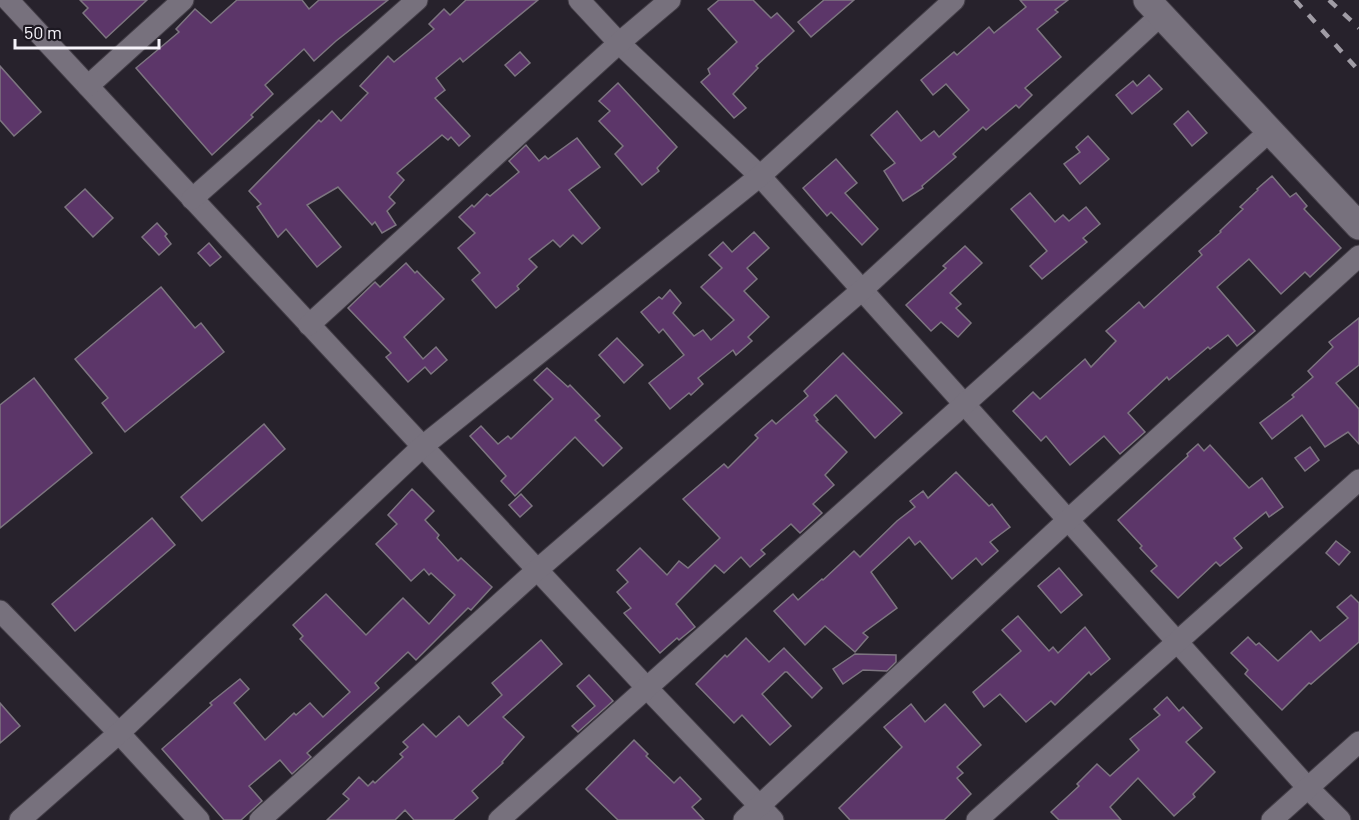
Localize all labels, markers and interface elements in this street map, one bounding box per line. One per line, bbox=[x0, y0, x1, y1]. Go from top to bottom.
scale bar bbox=[15, 12, 159, 50]
text: 50 m bbox=[24, 21, 62, 43]

